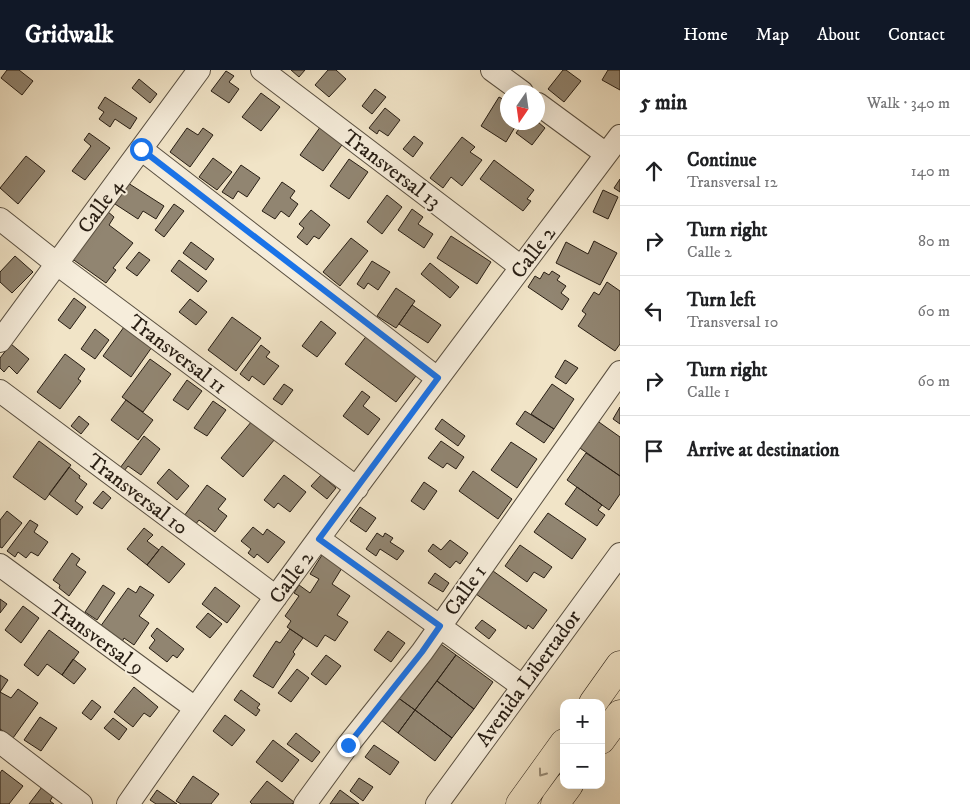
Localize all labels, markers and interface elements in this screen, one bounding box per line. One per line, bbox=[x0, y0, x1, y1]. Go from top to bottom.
text: Gridwalk bbox=[25, 20, 113, 50]
text: Home bbox=[683, 24, 728, 46]
text: Map bbox=[756, 24, 789, 46]
text: About bbox=[817, 24, 860, 46]
text: Contact bbox=[888, 24, 945, 46]
north arrow bbox=[500, 85, 545, 130]
text: 5 min bbox=[640, 90, 687, 116]
text: Walk · 340 m bbox=[867, 93, 950, 113]
street label: Transversal 13 bbox=[337, 124, 446, 215]
route start bbox=[130, 138, 153, 161]
text: Continue bbox=[687, 149, 757, 172]
icon: ahead bbox=[640, 157, 668, 185]
text: 140 m bbox=[911, 161, 950, 181]
text: Transversal 12 bbox=[687, 172, 778, 192]
street label: Calle 4 bbox=[72, 174, 130, 239]
text: Turn right bbox=[687, 219, 767, 242]
street label: Calle 2 bbox=[506, 221, 562, 284]
icon: right bbox=[640, 227, 668, 255]
text: 80 m bbox=[918, 231, 950, 251]
text: Calle 2 bbox=[687, 242, 732, 262]
text: Turn left bbox=[687, 289, 756, 312]
icon: left bbox=[640, 297, 668, 325]
text: 60 m bbox=[918, 301, 950, 321]
street label: Transversal 11 bbox=[123, 309, 232, 400]
text: Transversal 10 bbox=[687, 312, 778, 332]
text: Turn right bbox=[687, 359, 767, 382]
icon: right bbox=[640, 367, 668, 395]
text: 60 m bbox=[918, 371, 950, 391]
text: Calle 1 bbox=[687, 382, 730, 402]
icon: arrive bbox=[640, 437, 668, 465]
text: Arrive at destination bbox=[687, 439, 839, 462]
street label: Transversal 10 bbox=[82, 448, 193, 541]
street label: Calle 2 bbox=[264, 546, 320, 609]
street label: Calle 1 bbox=[439, 560, 493, 621]
street label: Transversal 9 bbox=[44, 595, 149, 681]
street label: Avenida Libertador bbox=[471, 605, 587, 752]
map controls bbox=[560, 699, 605, 789]
button: + bbox=[560, 699, 605, 744]
route end bbox=[337, 734, 360, 757]
button: − bbox=[560, 744, 605, 789]
one-way arrow bbox=[539, 768, 548, 777]

